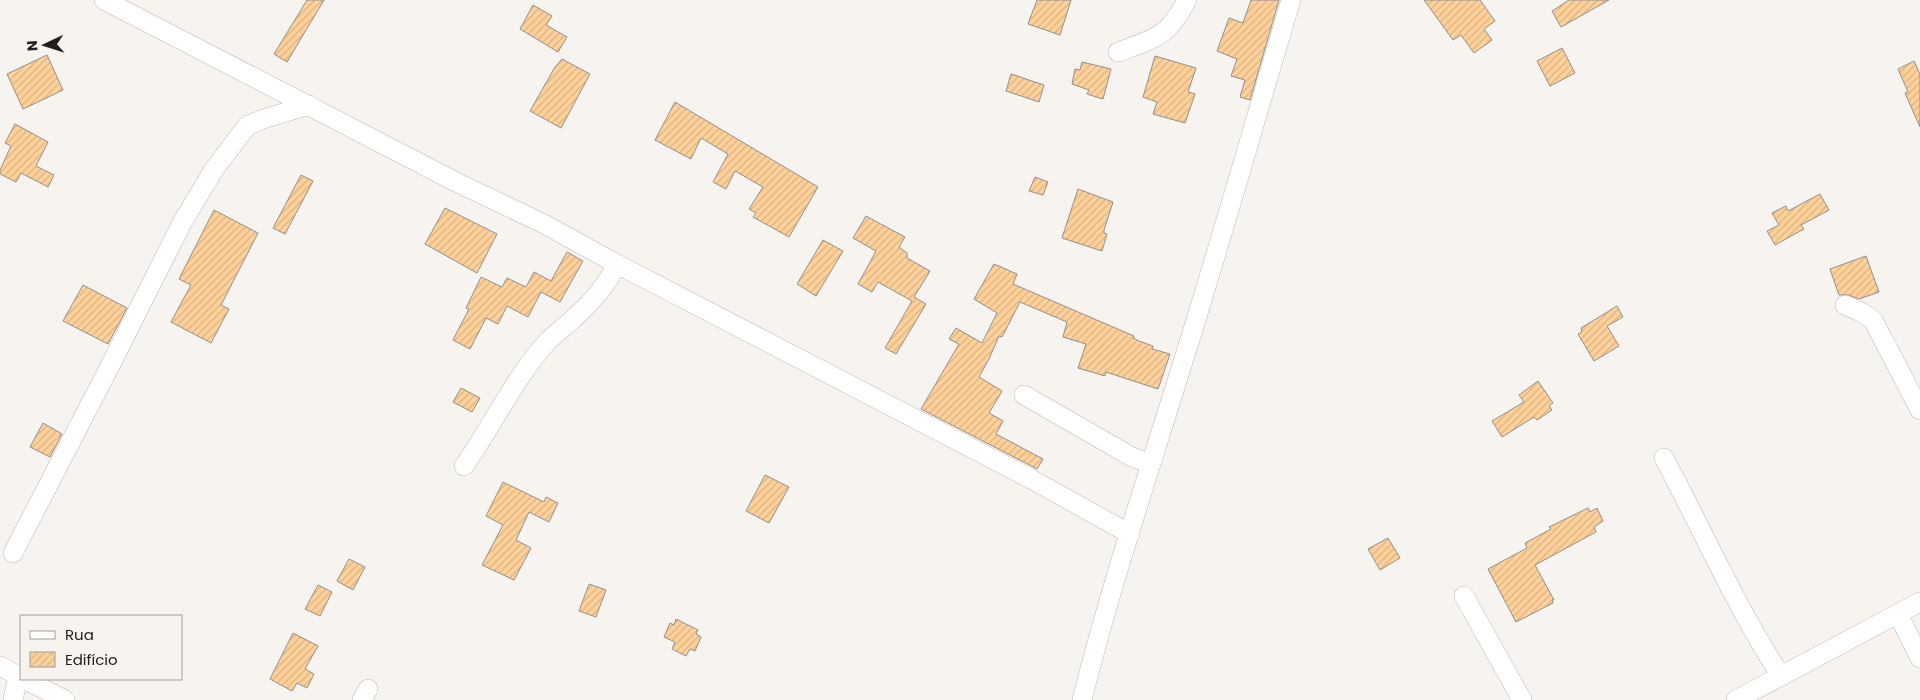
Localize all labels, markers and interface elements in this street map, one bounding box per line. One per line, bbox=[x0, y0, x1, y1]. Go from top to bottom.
north arrow bbox=[20, 20, 70, 70]
text: N bbox=[22, 40, 42, 52]
legend bbox=[20, 615, 182, 680]
text: Rua bbox=[65, 624, 94, 645]
text: Edifício bbox=[65, 649, 118, 670]

